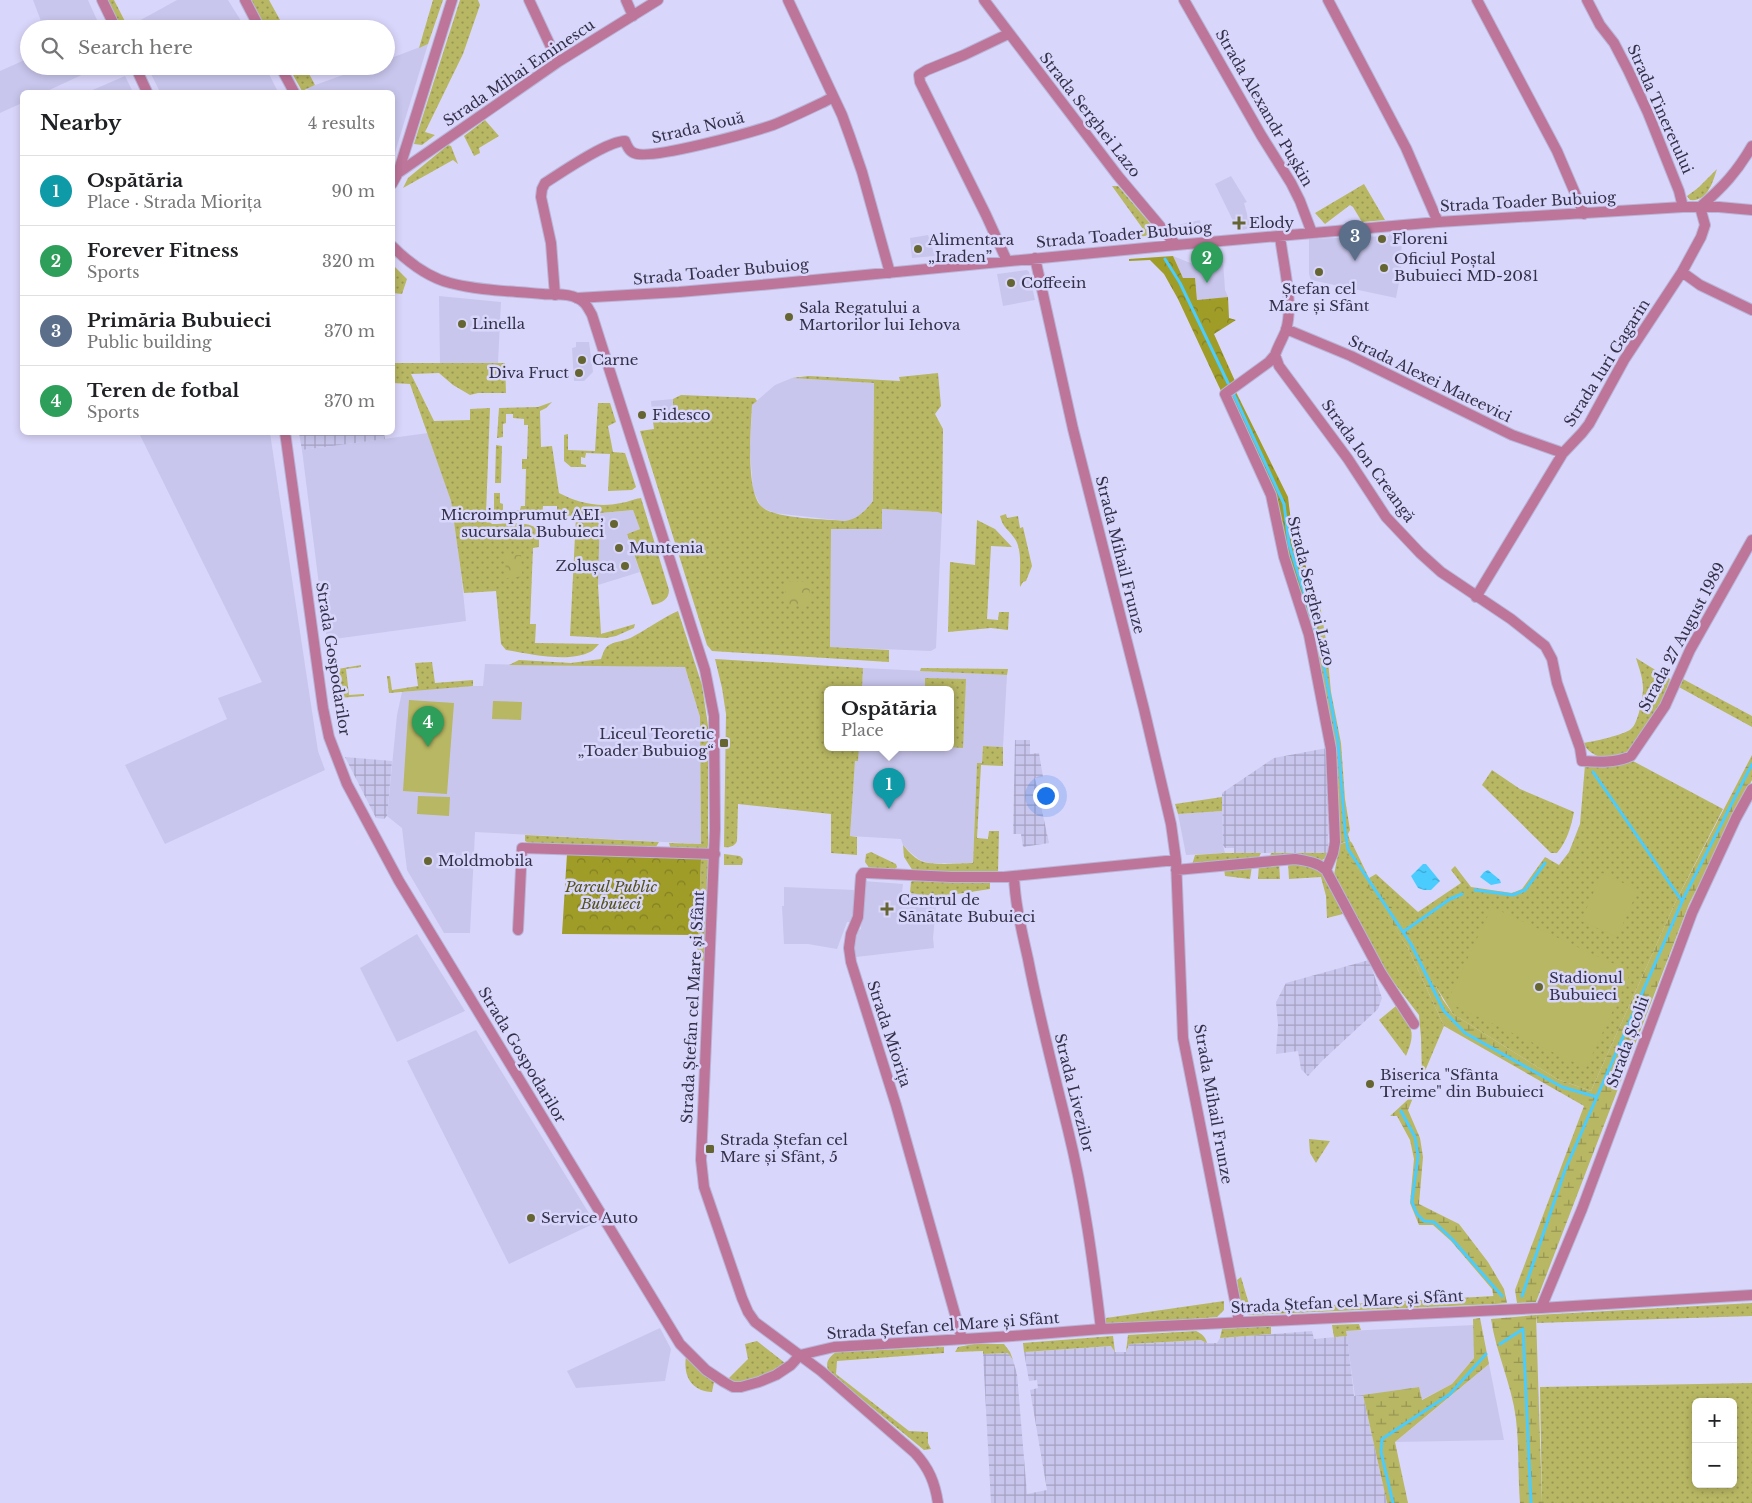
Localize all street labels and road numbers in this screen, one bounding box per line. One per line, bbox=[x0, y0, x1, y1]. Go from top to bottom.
street label: Strada Mihai Eminescu bbox=[439, 15, 598, 130]
street label: Strada Alexandr Pușkin bbox=[1212, 26, 1317, 190]
street label: Strada Tineretului bbox=[1623, 41, 1698, 177]
street label: Strada Serghei Lazo bbox=[1036, 48, 1145, 181]
street label: Strada Nouă bbox=[650, 107, 747, 147]
street label: Strada Toader Bubuiog bbox=[1439, 187, 1618, 216]
street label: Strada Toader Bubuiog bbox=[1035, 217, 1214, 252]
street label: Strada Toader Bubuiog bbox=[632, 254, 811, 289]
street label: Strada Iuri Gagarin bbox=[1560, 295, 1654, 430]
street label: Strada Alexei Mateevici bbox=[1346, 331, 1515, 426]
street label: Strada Ion Creangă bbox=[1317, 396, 1420, 526]
street label: Strada Mihail Frunze bbox=[1092, 474, 1149, 636]
street label: Strada Serghei Lazo bbox=[1284, 514, 1339, 668]
street label: Strada 27 August 1989 bbox=[1634, 559, 1729, 715]
street label: Strada Gospodarilor bbox=[312, 581, 355, 738]
street label: Strada Ștefan cel Mare și Sfânt bbox=[677, 890, 708, 1124]
street label: Strada Miorița bbox=[863, 978, 916, 1090]
street label: Strada Gospodarilor bbox=[474, 983, 571, 1127]
street label: Strada Școlii bbox=[1602, 993, 1653, 1090]
street label: Strada Mihail Frunze bbox=[1190, 1022, 1237, 1185]
street label: Strada Livezilor bbox=[1051, 1031, 1099, 1155]
street label: Strada Ștefan cel Mare și Sfânt bbox=[1230, 1286, 1464, 1317]
street label: Strada Ștefan cel Mare și Sfânt bbox=[826, 1308, 1060, 1343]

